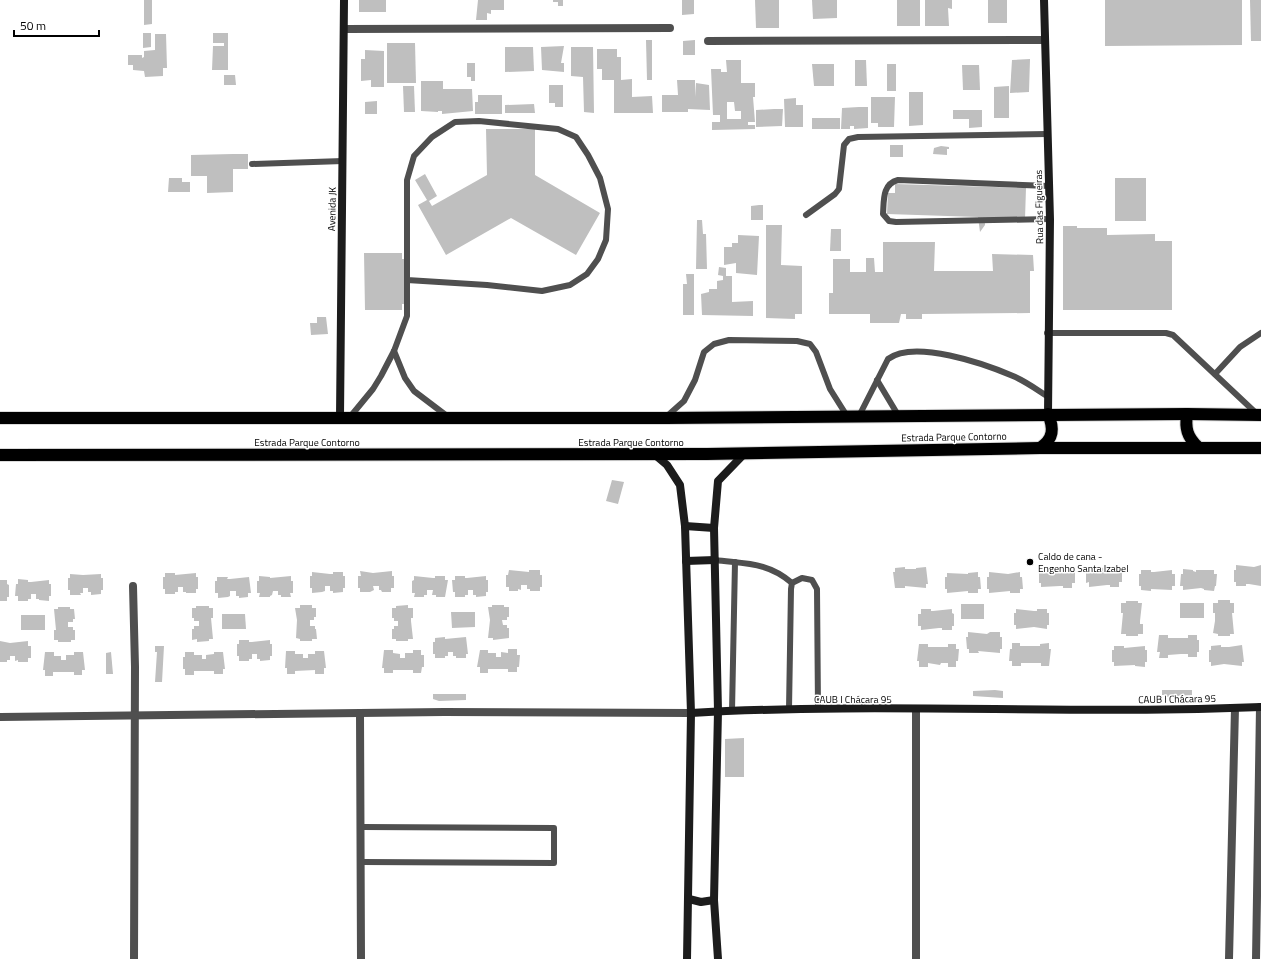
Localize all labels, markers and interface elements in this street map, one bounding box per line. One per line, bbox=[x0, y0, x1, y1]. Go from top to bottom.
scale bar bbox=[14, 12, 99, 38]
text: 50 m bbox=[20, 16, 46, 35]
street label: Rua das Figueiras bbox=[1031, 169, 1047, 244]
street label: Avenida JK bbox=[324, 186, 340, 231]
street label: Estrada Parque Contorno bbox=[901, 429, 1007, 445]
street label: Estrada Parque Contorno bbox=[254, 435, 360, 450]
street label: Estrada Parque Contorno bbox=[578, 435, 684, 450]
place label: Caldo de cana - Engenho Santa Izabel bbox=[1038, 549, 1128, 576]
marker: Caldo de cana - Engenho Santa Izabel bbox=[1025, 557, 1035, 567]
street label: CAUB I Chácara 95 bbox=[1138, 691, 1216, 707]
street label: CAUB I Chácara 95 bbox=[814, 692, 892, 707]

